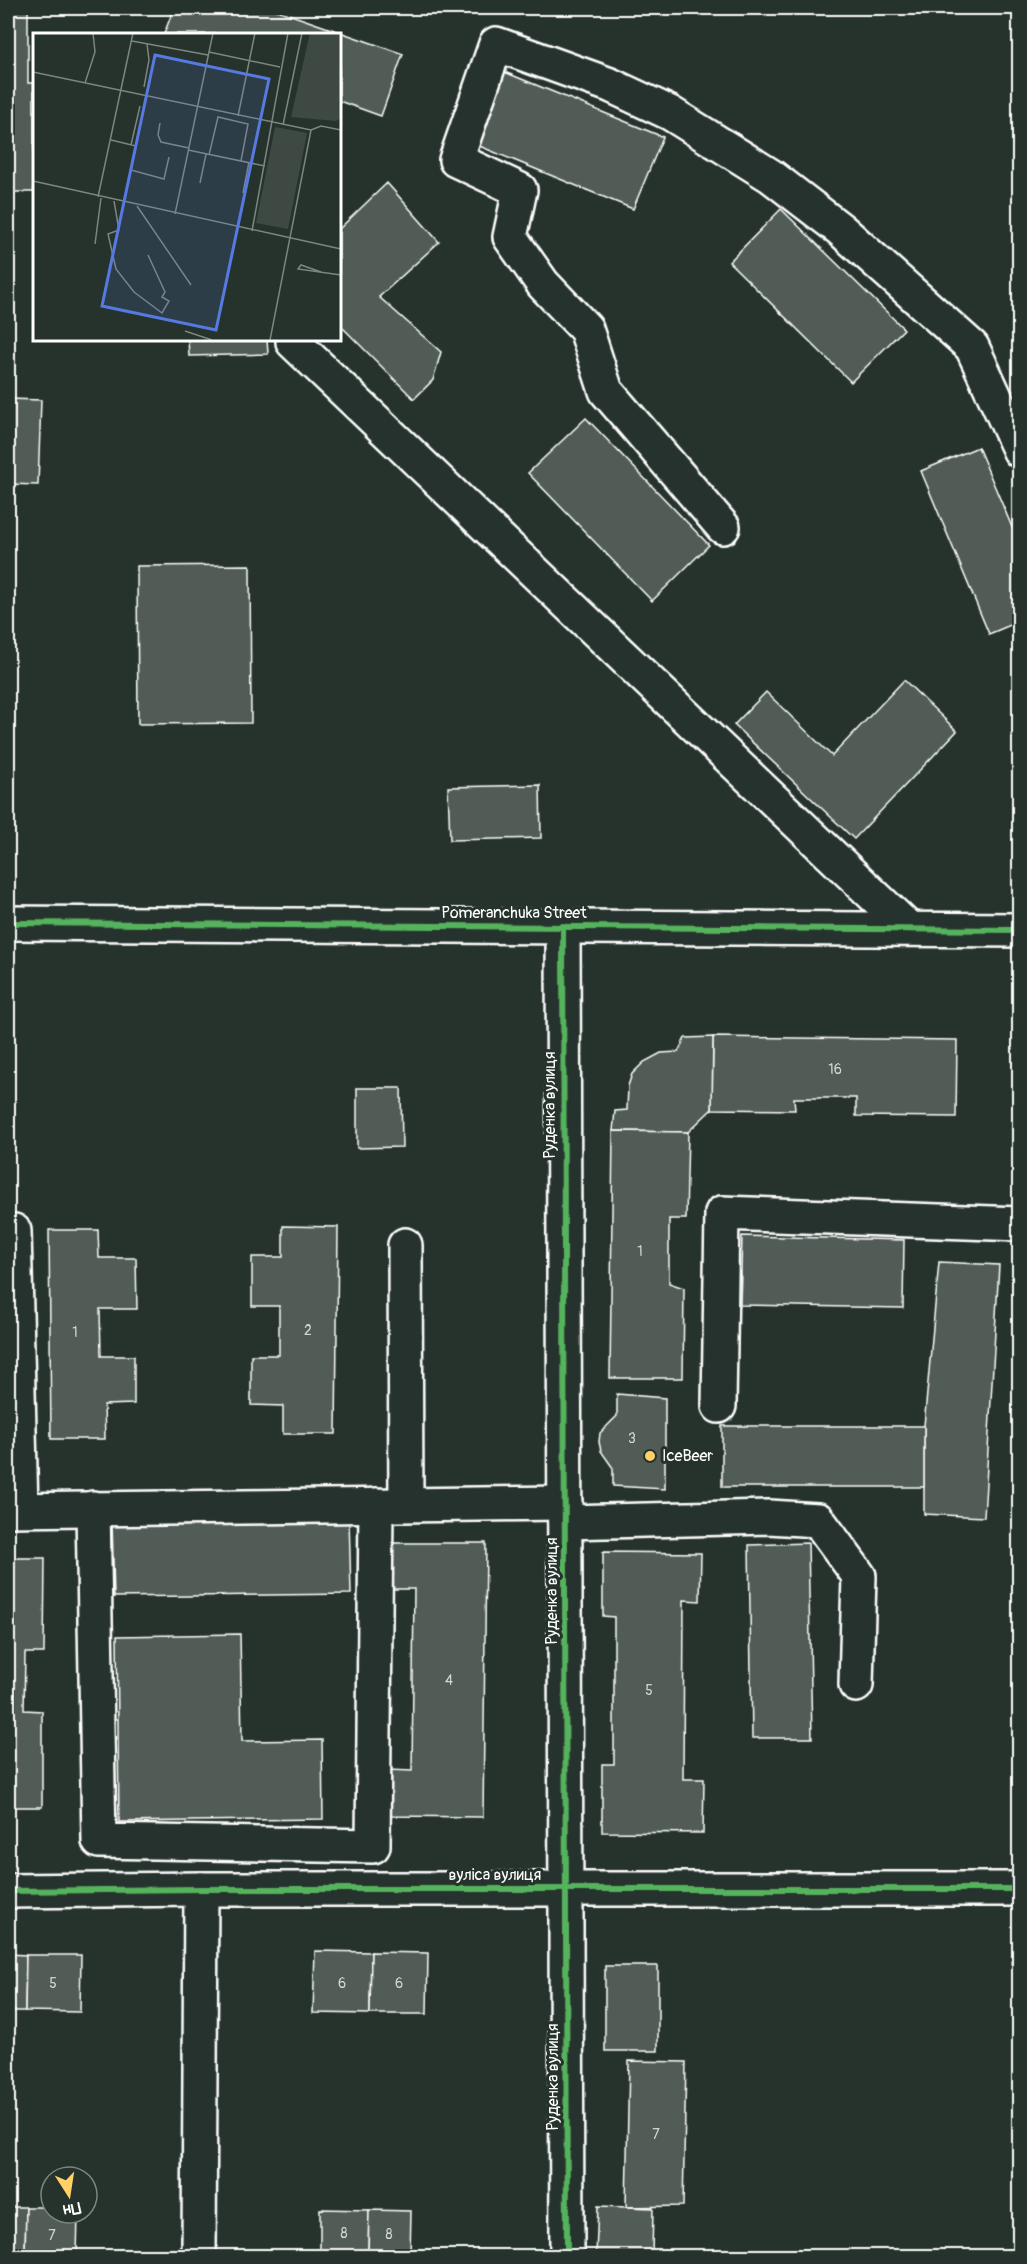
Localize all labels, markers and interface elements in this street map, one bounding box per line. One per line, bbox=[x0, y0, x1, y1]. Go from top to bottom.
inset map bbox=[33, 33, 340, 340]
street label: Pomeranchuka Street bbox=[441, 903, 587, 923]
street label: Руденка вулиця bbox=[540, 1051, 560, 1159]
house number: 16 bbox=[828, 1061, 842, 1078]
house number: 1 bbox=[637, 1243, 643, 1260]
house number: 2 bbox=[304, 1322, 312, 1339]
house number: 1 bbox=[72, 1324, 78, 1341]
house number: 3 bbox=[628, 1430, 636, 1447]
place label: IceBeer bbox=[662, 1446, 713, 1466]
marker: IceBeer bbox=[643, 1449, 657, 1463]
street label: Руденка вулиця bbox=[542, 1537, 562, 1645]
house number: 4 bbox=[445, 1672, 453, 1689]
house number: 5 bbox=[645, 1682, 653, 1699]
street label: вуліса вулиця bbox=[449, 1865, 541, 1885]
house number: 5 bbox=[49, 1975, 57, 1992]
house number: 6 bbox=[338, 1975, 346, 1992]
house number: 6 bbox=[395, 1975, 403, 1992]
street label: Руденка вулиця bbox=[543, 2023, 563, 2131]
house number: 7 bbox=[652, 2126, 660, 2143]
north arrow bbox=[39, 2165, 99, 2225]
text: Пн bbox=[61, 2197, 83, 2220]
house number: 8 bbox=[340, 2225, 348, 2242]
house number: 8 bbox=[385, 2226, 393, 2243]
house number: 7 bbox=[48, 2227, 56, 2244]

